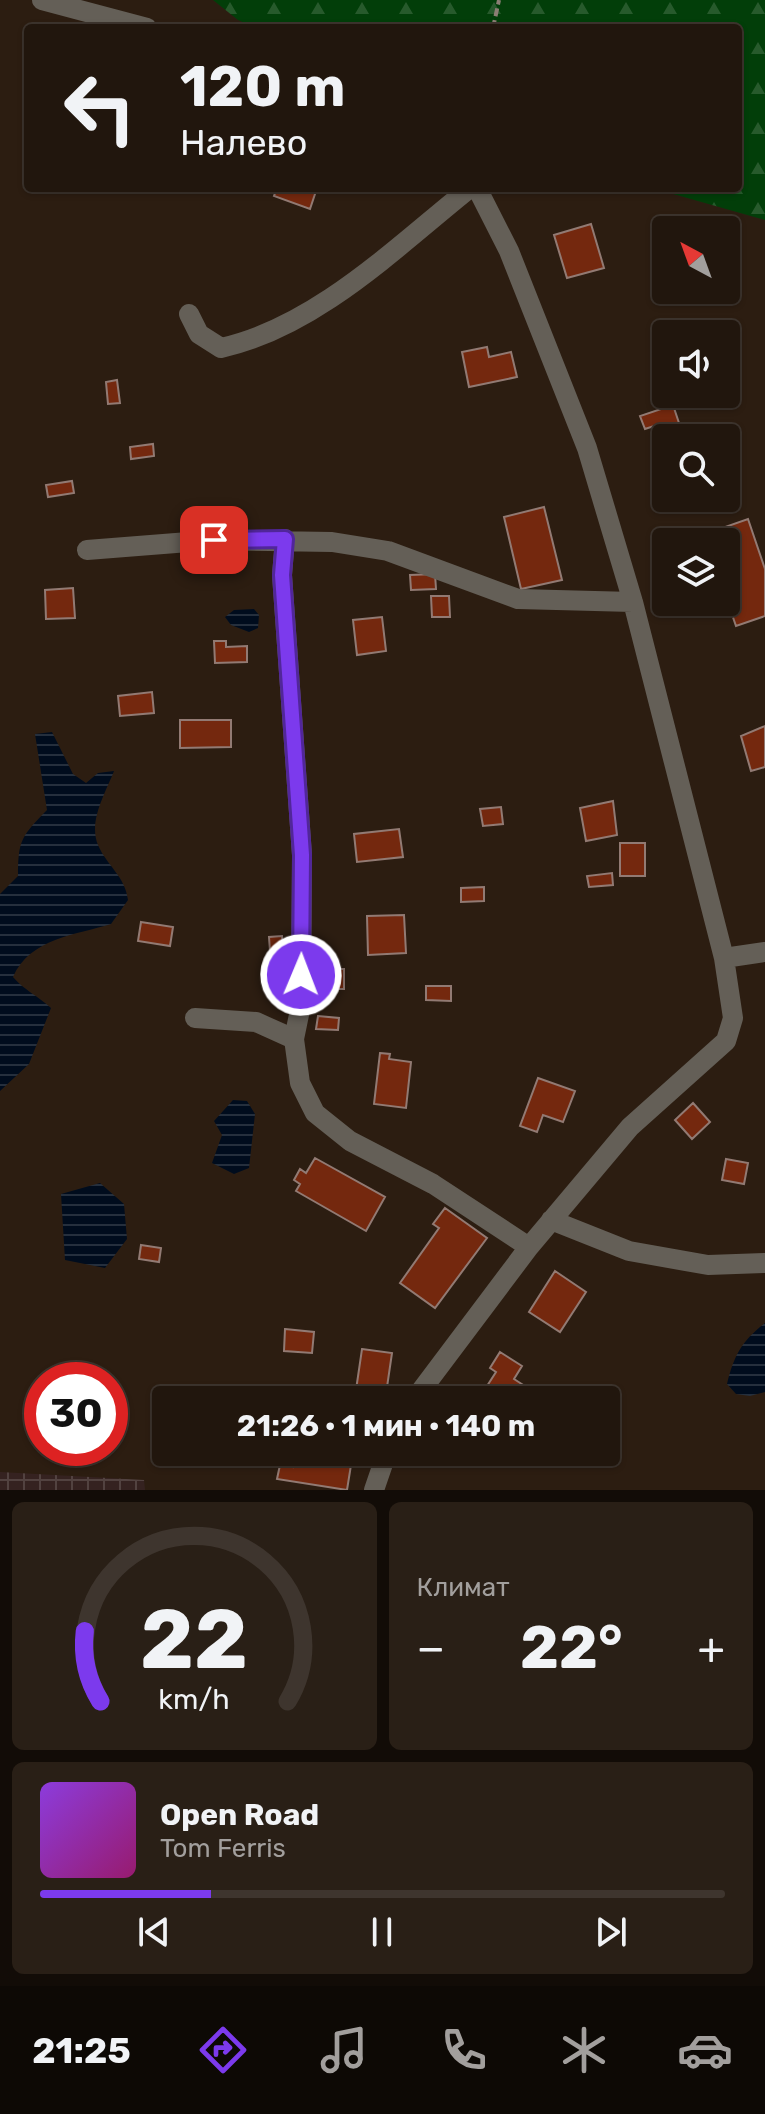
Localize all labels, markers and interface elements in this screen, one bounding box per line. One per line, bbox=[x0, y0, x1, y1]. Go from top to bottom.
text: 120 m bbox=[180, 54, 346, 120]
icon: left bbox=[48, 56, 152, 160]
text: Налево bbox=[180, 121, 307, 164]
north arrow bbox=[652, 216, 740, 304]
map controls bbox=[652, 216, 740, 616]
button: sound bbox=[652, 320, 740, 408]
button: search bbox=[652, 424, 740, 512]
pin bbox=[180, 506, 248, 574]
icon: arrive bbox=[192, 518, 236, 562]
button: layers bbox=[652, 528, 740, 616]
position arrow bbox=[259, 933, 343, 1017]
speed limit sign: 30 bbox=[24, 1362, 128, 1466]
text: 21:26 · 1 мин · 140 m bbox=[237, 1408, 535, 1444]
text: Климат bbox=[417, 1572, 509, 1603]
text: 22 bbox=[140, 1590, 248, 1689]
text: 22° bbox=[520, 1612, 623, 1683]
text: − bbox=[417, 1622, 445, 1674]
text: + bbox=[698, 1622, 725, 1674]
text: km/h bbox=[159, 1682, 230, 1716]
text: Open Road bbox=[160, 1797, 319, 1833]
text: Tom Ferris bbox=[160, 1833, 286, 1864]
icon: previous bbox=[132, 1910, 176, 1954]
icon: pause bbox=[360, 1910, 404, 1954]
icon: next bbox=[589, 1910, 633, 1954]
icon: directions bbox=[195, 2022, 251, 2078]
icon: music bbox=[316, 2022, 372, 2078]
icon: phone bbox=[436, 2022, 492, 2078]
icon: climate bbox=[556, 2022, 612, 2078]
icon: car bbox=[677, 2022, 733, 2078]
text: 21:25 bbox=[32, 2029, 131, 2072]

